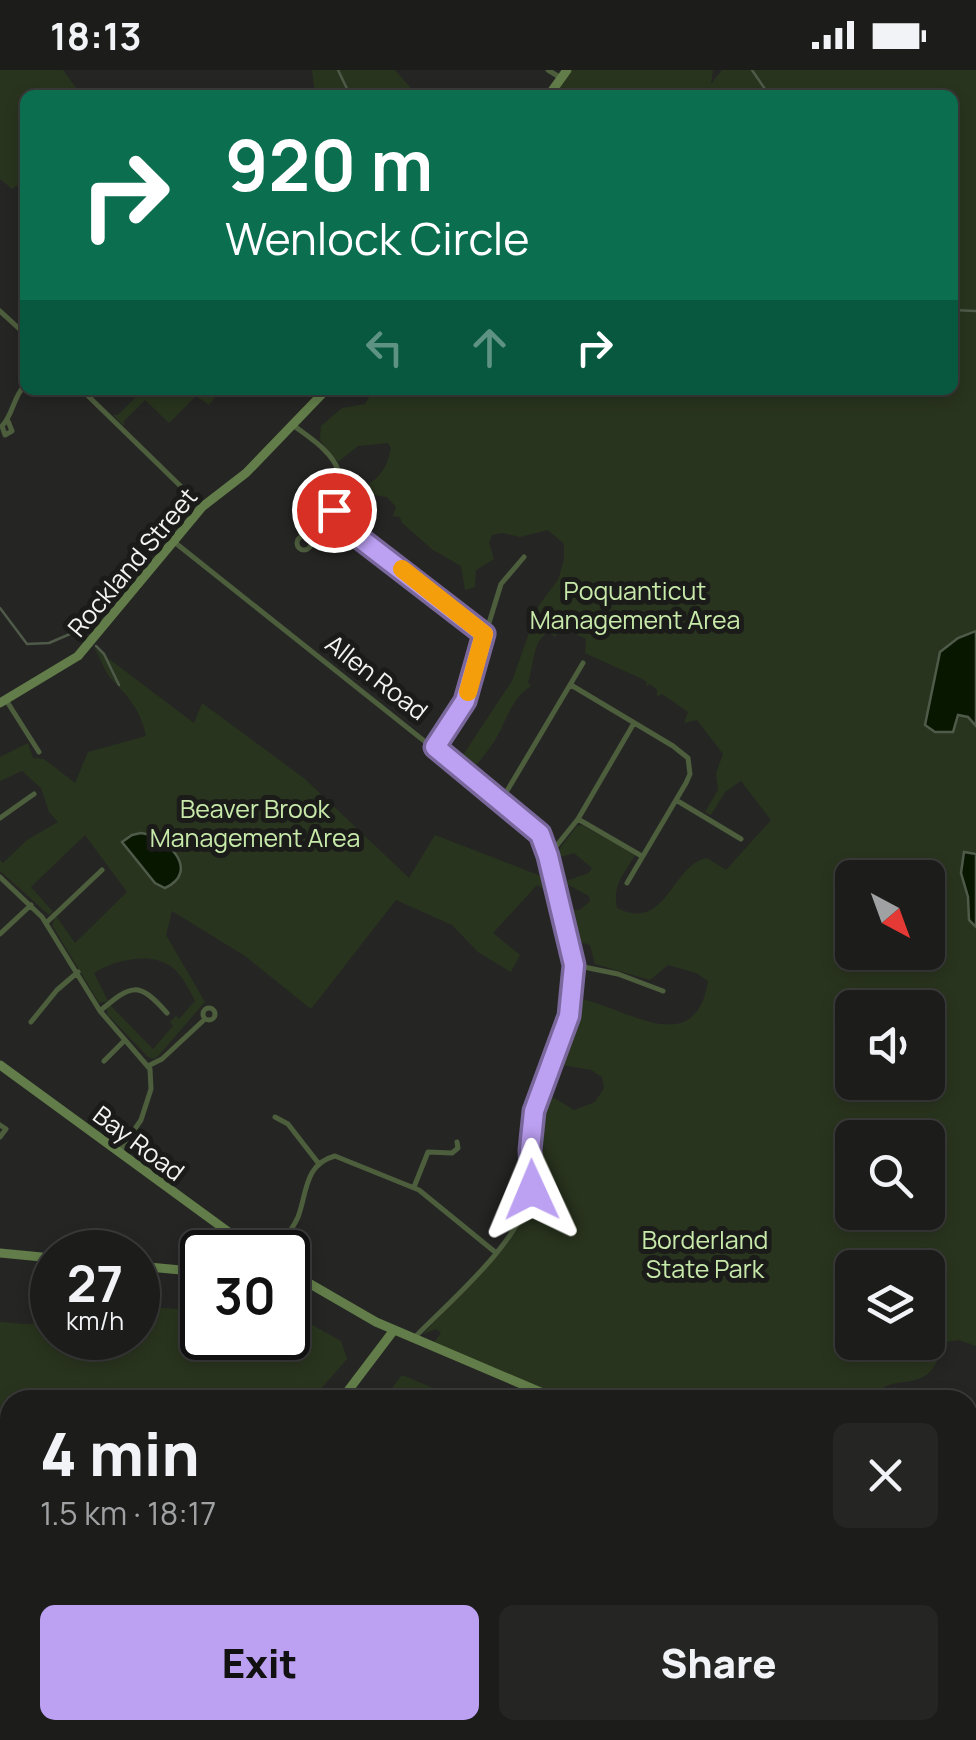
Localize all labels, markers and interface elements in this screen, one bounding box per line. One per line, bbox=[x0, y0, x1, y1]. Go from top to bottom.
text: 18:13 bbox=[50, 9, 142, 61]
text: 920 m bbox=[225, 116, 433, 212]
icon: right bbox=[60, 130, 190, 260]
text: Wenlock Circle bbox=[225, 207, 530, 269]
icon: left bbox=[357, 320, 412, 375]
icon: ahead bbox=[462, 320, 517, 375]
icon: right bbox=[567, 320, 622, 375]
pin bbox=[292, 468, 377, 553]
street label: Rockland Street bbox=[59, 480, 205, 644]
icon: arrive bbox=[307, 483, 362, 538]
park label: Poquanticut Management Area bbox=[530, 573, 740, 637]
street label: Allen Road bbox=[319, 626, 435, 728]
park label: Beaver Brook Management Area bbox=[150, 791, 360, 855]
north arrow bbox=[835, 860, 945, 970]
map controls bbox=[835, 860, 945, 1360]
button: sound bbox=[835, 990, 945, 1100]
street label: Bay Road bbox=[86, 1097, 192, 1189]
button: search bbox=[835, 1120, 945, 1230]
position arrow bbox=[480, 1138, 584, 1242]
park label: Borderland State Park bbox=[642, 1222, 768, 1286]
speed limit sign: 30 bbox=[180, 1230, 310, 1360]
text: 27 bbox=[67, 1249, 123, 1317]
button: layers bbox=[835, 1250, 945, 1360]
text: km/h bbox=[66, 1303, 124, 1338]
text: 4 min bbox=[40, 1412, 200, 1494]
button: close bbox=[833, 1423, 938, 1528]
text: 1.5 km · 18:17 bbox=[40, 1491, 216, 1535]
button: Exit bbox=[40, 1605, 479, 1720]
button: Share bbox=[499, 1605, 938, 1720]

